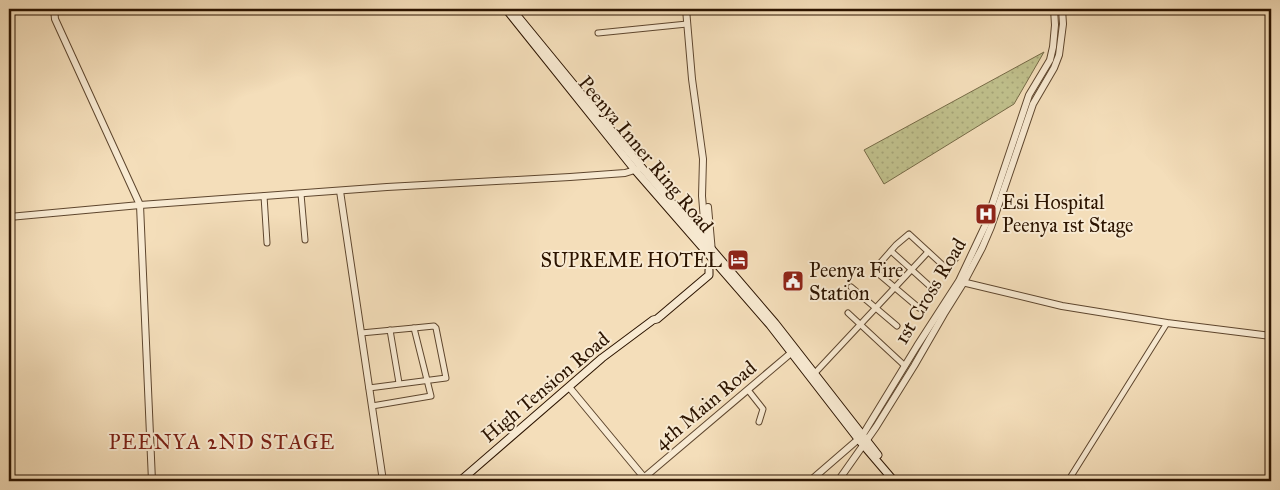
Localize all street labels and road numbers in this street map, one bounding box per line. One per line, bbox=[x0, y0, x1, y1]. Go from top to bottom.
street label: Peenya Inner Ring Road bbox=[573, 71, 719, 238]
street label: 1st Cross Road bbox=[889, 234, 971, 348]
street label: High Tension Road bbox=[476, 327, 614, 448]
street label: 4th Main Road bbox=[649, 355, 761, 455]

